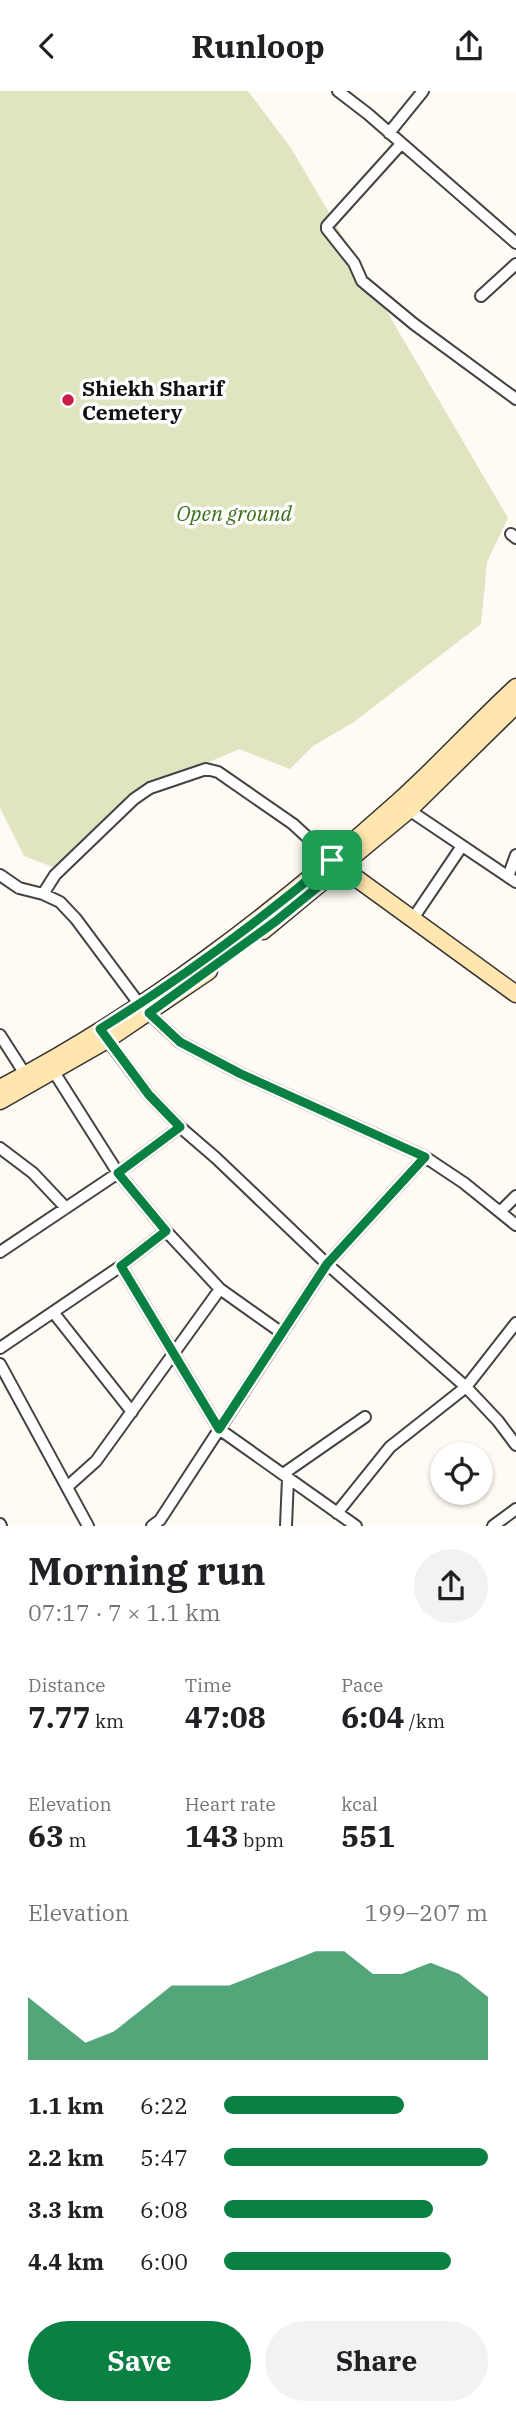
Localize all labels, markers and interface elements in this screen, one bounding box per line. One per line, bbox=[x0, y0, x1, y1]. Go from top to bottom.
text: Runloop bbox=[191, 25, 325, 67]
icon: back bbox=[28, 27, 66, 65]
icon: share bbox=[450, 27, 488, 65]
place label: Shiekh Sharif Cemetery bbox=[82, 374, 226, 426]
marker: Shiekh Sharif Cemetery bbox=[60, 392, 76, 408]
park label: Open ground bbox=[176, 499, 292, 527]
pin bbox=[302, 830, 362, 890]
icon: arrive bbox=[313, 841, 351, 879]
map controls bbox=[430, 1442, 493, 1505]
button: locate bbox=[430, 1442, 493, 1505]
text: Morning run bbox=[28, 1546, 266, 1595]
button: share bbox=[414, 1549, 488, 1623]
text: 07:17 · 7 × 1.1 km bbox=[28, 1597, 221, 1627]
text: Distance bbox=[28, 1673, 106, 1697]
text: Time bbox=[185, 1673, 231, 1697]
text: Pace bbox=[341, 1673, 383, 1697]
text: 7.77 bbox=[28, 1697, 90, 1736]
text: 47:08 bbox=[185, 1697, 266, 1736]
text: 6:04 bbox=[341, 1697, 404, 1736]
text: km bbox=[90, 1709, 124, 1733]
text: /km bbox=[404, 1709, 445, 1733]
text: Elevation bbox=[28, 1792, 112, 1816]
text: Heart rate bbox=[185, 1792, 276, 1816]
text: kcal bbox=[341, 1792, 378, 1816]
text: 63 bbox=[28, 1816, 64, 1855]
text: 143 bbox=[185, 1816, 239, 1855]
text: 551 bbox=[341, 1816, 395, 1855]
text: m bbox=[64, 1828, 87, 1852]
text: bpm bbox=[239, 1828, 284, 1852]
text: Elevation bbox=[28, 1897, 129, 1927]
text: 199–207 m bbox=[364, 1897, 488, 1927]
text: 1.1 km bbox=[28, 2090, 104, 2120]
text: 6:22 bbox=[140, 2090, 188, 2120]
text: 2.2 km bbox=[28, 2142, 104, 2172]
text: 5:47 bbox=[140, 2142, 188, 2172]
text: 3.3 km bbox=[28, 2194, 104, 2224]
text: 6:08 bbox=[140, 2194, 188, 2224]
text: 4.4 km bbox=[28, 2246, 104, 2276]
text: 6:00 bbox=[140, 2246, 188, 2276]
button: Save bbox=[28, 2321, 251, 2401]
button: Share bbox=[265, 2321, 488, 2401]

